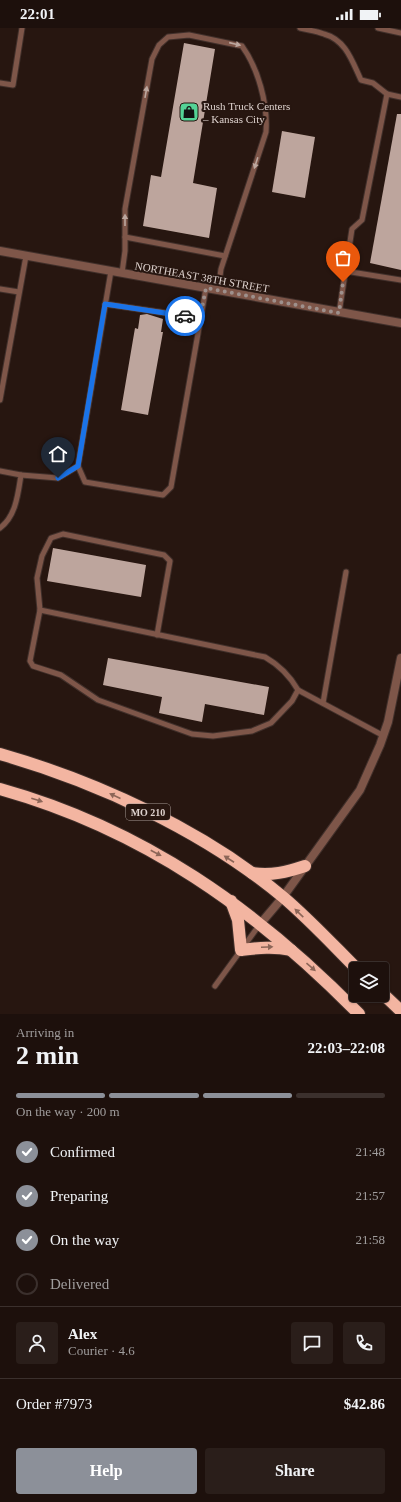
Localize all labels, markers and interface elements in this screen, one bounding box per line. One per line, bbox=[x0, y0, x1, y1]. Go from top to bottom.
text: 22:01 bbox=[20, 6, 55, 22]
one-way arrow bbox=[229, 42, 242, 48]
one-way arrow bbox=[143, 86, 149, 98]
place label: Rush Truck Centers – Kansas City bbox=[202, 100, 290, 125]
shop icon: Rush Truck Centers – Kansas City bbox=[178, 101, 200, 123]
one-way arrow bbox=[252, 157, 258, 169]
one-way arrow bbox=[122, 213, 128, 226]
pin bbox=[326, 241, 360, 282]
icon: bag bbox=[332, 247, 354, 269]
street label: NORTHEAST 38TH STREET bbox=[134, 259, 270, 295]
courier bbox=[165, 296, 205, 336]
icon: car bbox=[174, 305, 196, 327]
pin bbox=[41, 437, 75, 478]
icon: home bbox=[47, 443, 69, 465]
one-way arrow bbox=[109, 792, 121, 799]
one-way arrow bbox=[32, 797, 44, 803]
road number: MO 210 bbox=[126, 804, 170, 820]
one-way arrow bbox=[150, 850, 162, 856]
one-way arrow bbox=[223, 855, 234, 862]
one-way arrow bbox=[294, 908, 304, 918]
one-way arrow bbox=[261, 944, 274, 950]
map controls bbox=[349, 962, 389, 1002]
button: layers bbox=[349, 962, 389, 1002]
one-way arrow bbox=[306, 963, 316, 972]
text: Arriving in bbox=[16, 1025, 74, 1040]
text: 22:03–22:08 bbox=[308, 1040, 385, 1056]
text: 2 min bbox=[16, 1041, 79, 1070]
text: On the way · 200 m bbox=[16, 1104, 120, 1119]
icon: check bbox=[16, 1141, 38, 1163]
text: Confirmed bbox=[50, 1144, 115, 1160]
text: 21:48 bbox=[355, 1144, 385, 1159]
icon: check bbox=[16, 1185, 38, 1207]
text: Preparing bbox=[50, 1188, 108, 1204]
text: 21:57 bbox=[355, 1188, 385, 1203]
icon: check bbox=[16, 1229, 38, 1251]
text: On the way bbox=[50, 1232, 119, 1248]
text: 21:58 bbox=[355, 1232, 385, 1247]
text: Delivered bbox=[50, 1276, 109, 1292]
button: person bbox=[16, 1322, 58, 1364]
button: chat bbox=[291, 1322, 333, 1364]
button: phone bbox=[343, 1322, 385, 1364]
text: Alex bbox=[68, 1326, 97, 1342]
text: Courier · 4.6 bbox=[68, 1343, 135, 1358]
text: Order #7973 bbox=[16, 1396, 92, 1412]
text: $42.86 bbox=[344, 1396, 385, 1412]
button: Help bbox=[16, 1448, 197, 1494]
button: Share bbox=[205, 1448, 385, 1494]

